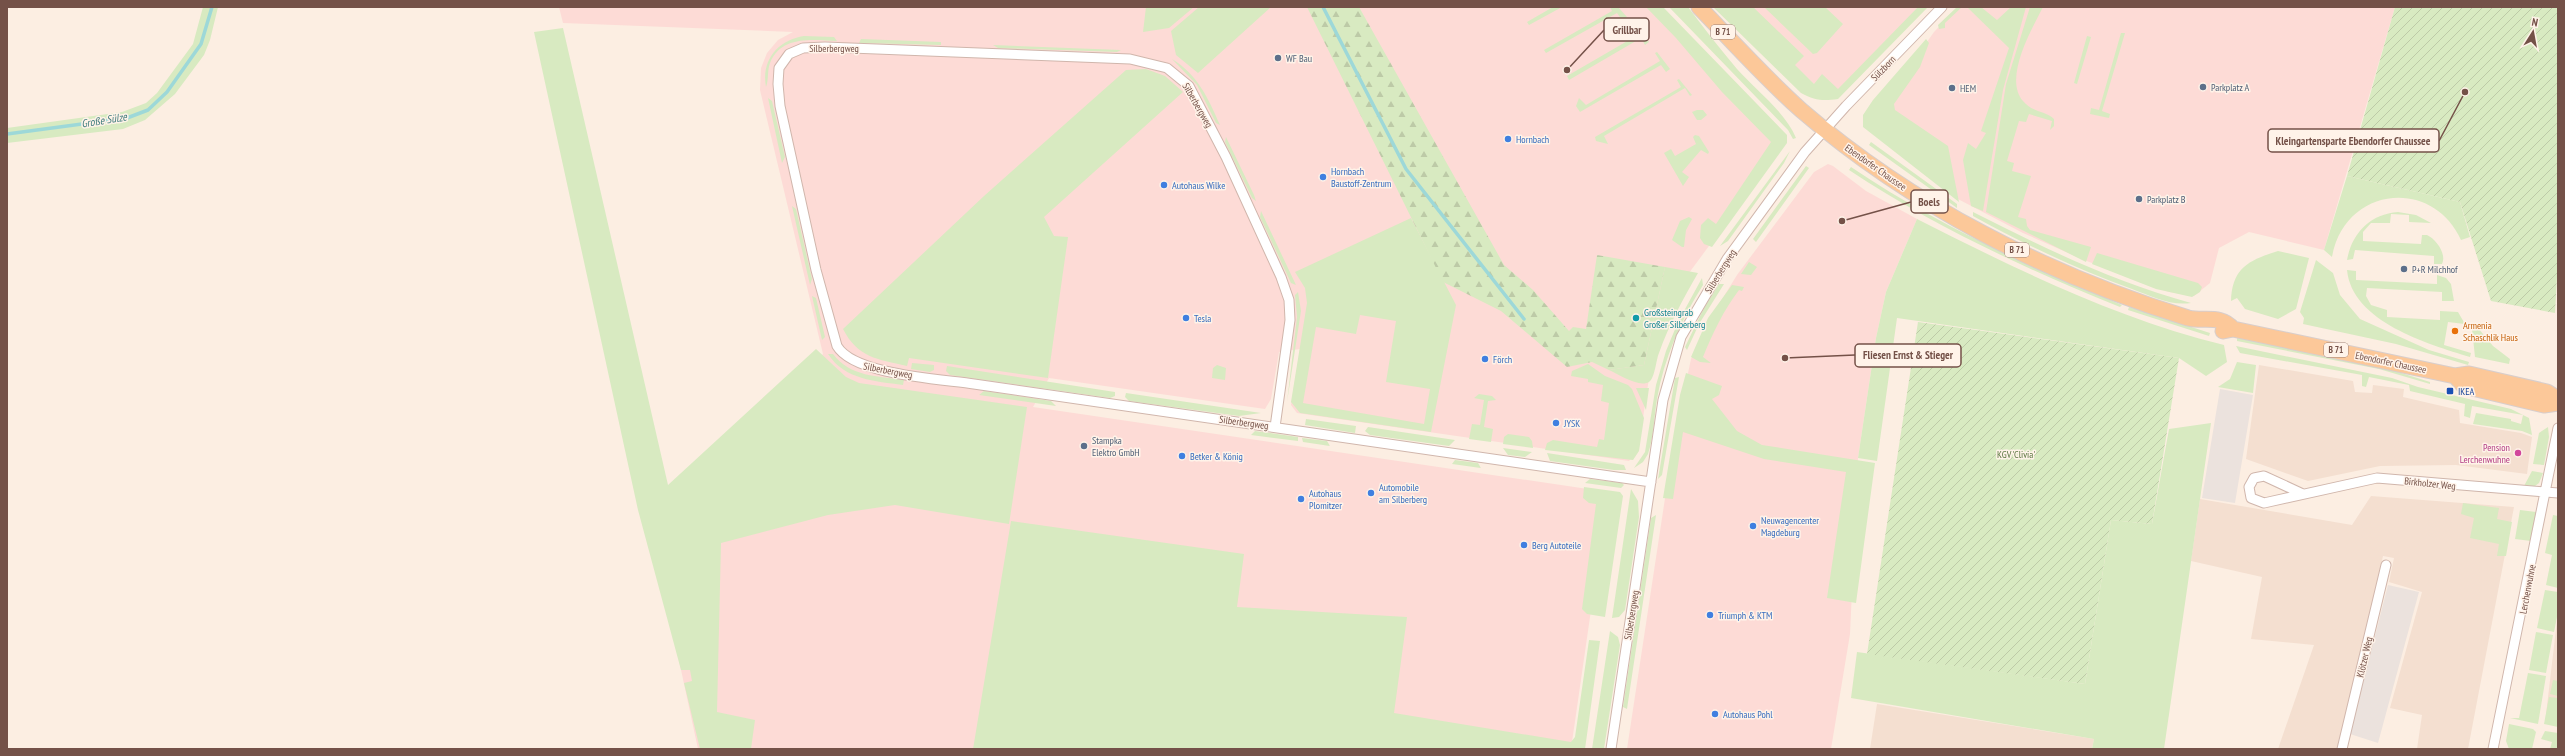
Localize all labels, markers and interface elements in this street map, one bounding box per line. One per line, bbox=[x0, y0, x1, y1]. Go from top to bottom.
north arrow bbox=[2513, 12, 2553, 52]
text: N bbox=[2531, 15, 2539, 30]
callout: Grillbar bbox=[1604, 18, 1649, 41]
text: Grillbar bbox=[1612, 23, 1642, 37]
road number: B 71 bbox=[1711, 25, 1735, 39]
street label: Silberbergweg bbox=[809, 42, 859, 55]
place label: WF Bau bbox=[1286, 52, 1312, 65]
marker: WF Bau bbox=[1273, 53, 1283, 63]
street label: Sülzborn bbox=[1868, 53, 1899, 84]
street label: Silberbergweg bbox=[1180, 80, 1216, 130]
place label: Parkplatz A bbox=[2211, 81, 2250, 94]
place label: HEM bbox=[1960, 82, 1976, 95]
marker: Parkplatz A bbox=[2198, 82, 2208, 92]
marker: HEM bbox=[1947, 83, 1957, 93]
water label: Große Sülze bbox=[80, 109, 129, 130]
callout: Kleingartensparte Ebendorfer Chaussee bbox=[2268, 129, 2439, 152]
place label: Hornbach bbox=[1516, 133, 1549, 146]
marker: Hornbach bbox=[1503, 134, 1513, 144]
text: Kleingartensparte Ebendorfer Chaussee bbox=[2275, 134, 2431, 148]
street label: Ebendorfer Chaussee bbox=[1842, 141, 1909, 193]
place label: Hornbach Baustoff-Zentrum bbox=[1331, 165, 1391, 190]
marker: Hornbach Baustoff-Zentrum bbox=[1318, 172, 1328, 182]
place label: Autohaus Wilke bbox=[1172, 179, 1225, 192]
marker: Autohaus Wilke bbox=[1159, 180, 1169, 190]
callout: Boels bbox=[1911, 190, 1948, 213]
place label: Parkplatz B bbox=[2147, 193, 2186, 206]
marker: Parkplatz B bbox=[2134, 194, 2144, 204]
text: Boels bbox=[1918, 195, 1940, 209]
road number: B 71 bbox=[2005, 243, 2029, 257]
street label: Silberbergweg bbox=[1702, 247, 1739, 296]
place label: P+R Milchhof bbox=[2412, 263, 2458, 276]
marker: P+R Milchhof bbox=[2399, 264, 2409, 274]
place label: Großsteingrab Großer Silberberg bbox=[1644, 306, 1705, 331]
place label: Tesla bbox=[1194, 312, 1211, 325]
marker: Tesla bbox=[1181, 313, 1191, 323]
marker: Großsteingrab Großer Silberberg bbox=[1631, 313, 1641, 323]
place label: Armenia Schaschlik Haus bbox=[2463, 319, 2519, 344]
marker: Armenia Schaschlik Haus bbox=[2450, 326, 2460, 336]
road number: B 71 bbox=[2324, 343, 2348, 357]
callout: Fliesen Ernst & Stieger bbox=[1855, 344, 1961, 367]
text: Fliesen Ernst & Stieger bbox=[1863, 348, 1954, 362]
street label: Ebendorfer Chaussee bbox=[2354, 349, 2428, 376]
place label: Förch bbox=[1493, 353, 1512, 366]
marker: Förch bbox=[1480, 354, 1490, 364]
street label: Silberbergweg bbox=[862, 359, 914, 382]
place label: IKEA bbox=[2458, 385, 2475, 398]
marker: IKEA bbox=[2445, 386, 2455, 396]
street label: Silberbergweg bbox=[1218, 413, 1269, 432]
place label: JYSK bbox=[1563, 417, 1580, 430]
marker: JYSK bbox=[1551, 418, 1561, 428]
place label: Stampka Elektro GmbH bbox=[1092, 434, 1140, 459]
marker: Stampka Elektro GmbH bbox=[1079, 441, 1089, 451]
place label: Pension Lerchenwuhne bbox=[2460, 441, 2510, 466]
park label: KGV 'Clivia' bbox=[1997, 448, 2035, 461]
marker: Pension Lerchenwuhne bbox=[2513, 448, 2523, 458]
place label: Betker & König bbox=[1190, 450, 1243, 463]
marker: Betker & König bbox=[1177, 451, 1187, 461]
street label: Birkholzer Weg bbox=[2404, 474, 2456, 493]
place label: Automobile am Silberberg bbox=[1379, 481, 1427, 506]
place label: Autohaus Plomitzer bbox=[1309, 487, 1342, 512]
marker: Automobile am Silberberg bbox=[1366, 488, 1376, 498]
marker: Autohaus Plomitzer bbox=[1296, 494, 1306, 504]
place label: Neuwagencenter Magdeburg bbox=[1761, 514, 1819, 539]
marker: Neuwagencenter Magdeburg bbox=[1748, 521, 1758, 531]
place label: Berg Autoteile bbox=[1532, 539, 1581, 552]
marker: Berg Autoteile bbox=[1519, 540, 1529, 550]
street label: Lerchenwuhne bbox=[2516, 563, 2539, 615]
street label: Silberbergweg bbox=[1621, 590, 1642, 641]
place label: Triumph & KTM bbox=[1718, 609, 1772, 622]
marker: Triumph & KTM bbox=[1705, 610, 1715, 620]
street label: Klötzer Weg bbox=[2354, 635, 2375, 679]
place label: Autohaus Pohl bbox=[1723, 708, 1773, 721]
marker: Autohaus Pohl bbox=[1710, 709, 1720, 719]

